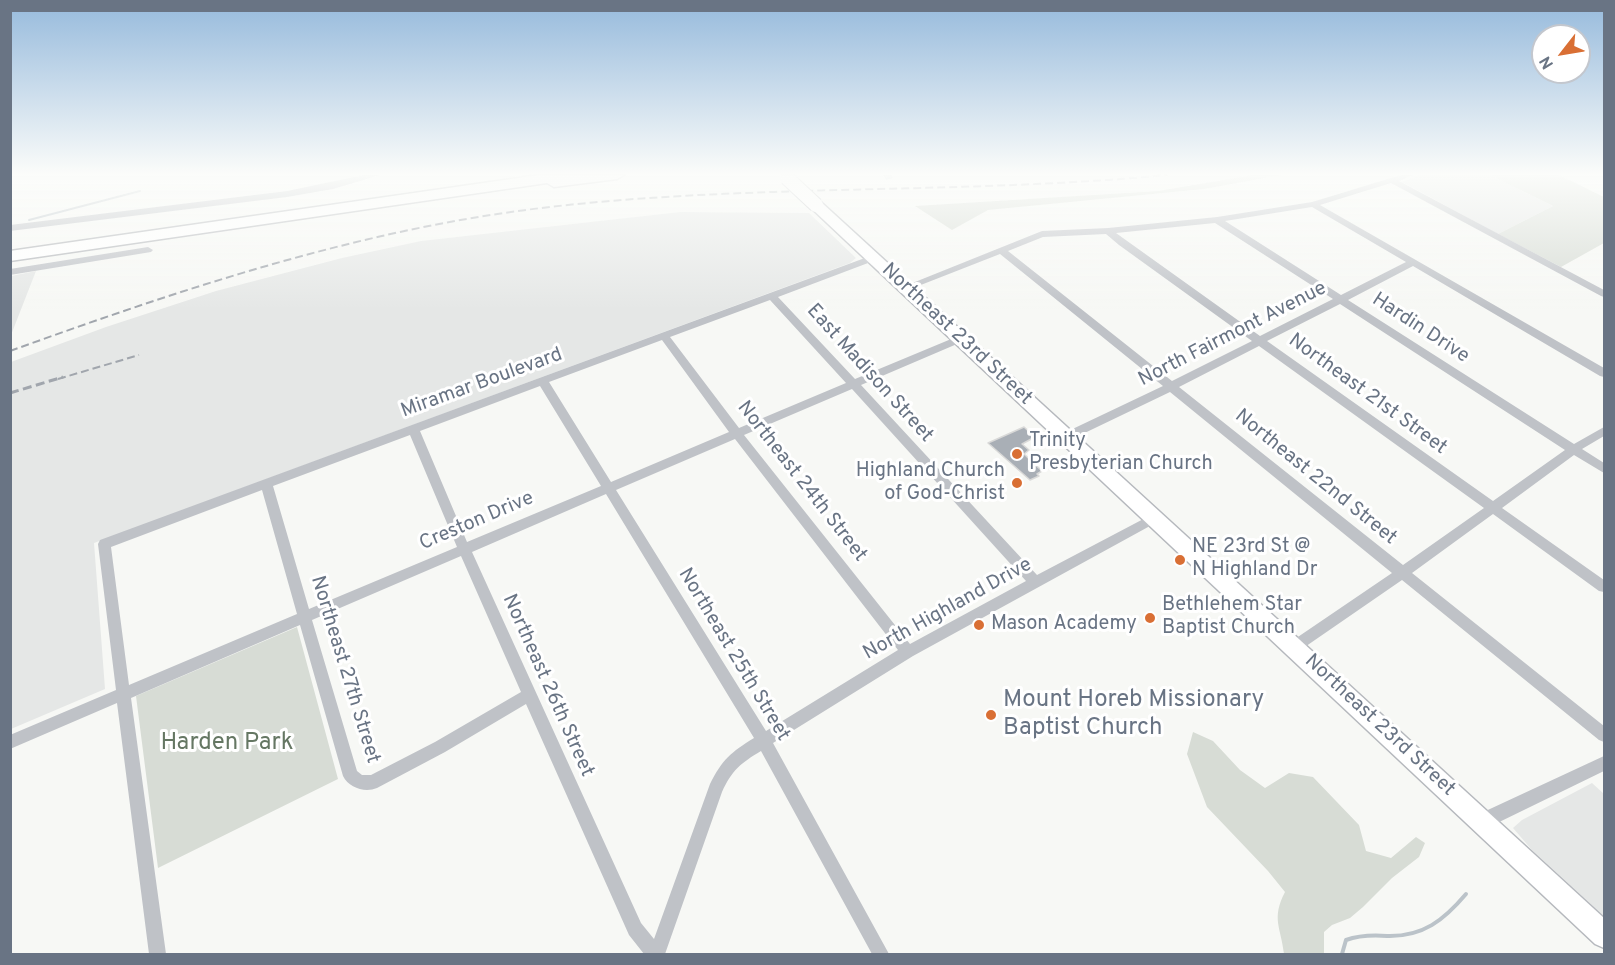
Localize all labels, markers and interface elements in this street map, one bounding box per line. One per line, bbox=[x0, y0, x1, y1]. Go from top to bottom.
north arrow bbox=[1531, 24, 1591, 84]
text: N bbox=[1536, 52, 1559, 72]
street label: Northeast 23rd Street bbox=[876, 259, 1036, 411]
street label: North Fairmont Avenue bbox=[1135, 277, 1331, 393]
street label: Hardin Drive bbox=[1367, 289, 1473, 369]
street label: East Madison Street bbox=[801, 300, 937, 448]
street label: Northeast 21st Street bbox=[1283, 329, 1451, 461]
street label: Miramar Boulevard bbox=[398, 344, 566, 424]
street label: Northeast 24th Street bbox=[731, 397, 871, 567]
street label: Northeast 22nd Street bbox=[1229, 405, 1401, 551]
place label: Trinity Presbyterian Church bbox=[1029, 430, 1213, 477]
marker: Trinity Presbyterian Church bbox=[1010, 447, 1024, 461]
place label: Highland Church of God-Christ bbox=[856, 460, 1005, 507]
marker: Highland Church of God-Christ bbox=[1010, 476, 1024, 490]
street label: Creston Drive bbox=[416, 487, 538, 557]
place label: NE 23rd St @ N Highland Dr bbox=[1192, 536, 1317, 583]
marker: NE 23rd St @ N Highland Dr bbox=[1173, 553, 1187, 567]
street label: North Highland Drive bbox=[860, 554, 1036, 666]
street label: Northeast 25th Street bbox=[672, 564, 794, 746]
street label: Northeast 27th Street bbox=[304, 573, 384, 767]
street label: Northeast 26th Street bbox=[496, 591, 598, 781]
place label: Bethlehem Star Baptist Church bbox=[1162, 594, 1302, 641]
marker: Bethlehem Star Baptist Church bbox=[1143, 611, 1157, 625]
place label: Mason Academy bbox=[991, 613, 1137, 637]
marker: Mason Academy bbox=[972, 618, 986, 632]
street label: Northeast 23rd Street bbox=[1299, 650, 1459, 802]
place label: Mount Horeb Missionary Baptist Church bbox=[1003, 687, 1264, 743]
marker: Mount Horeb Missionary Baptist Church bbox=[984, 708, 998, 722]
park label: Harden Park bbox=[160, 730, 294, 758]

